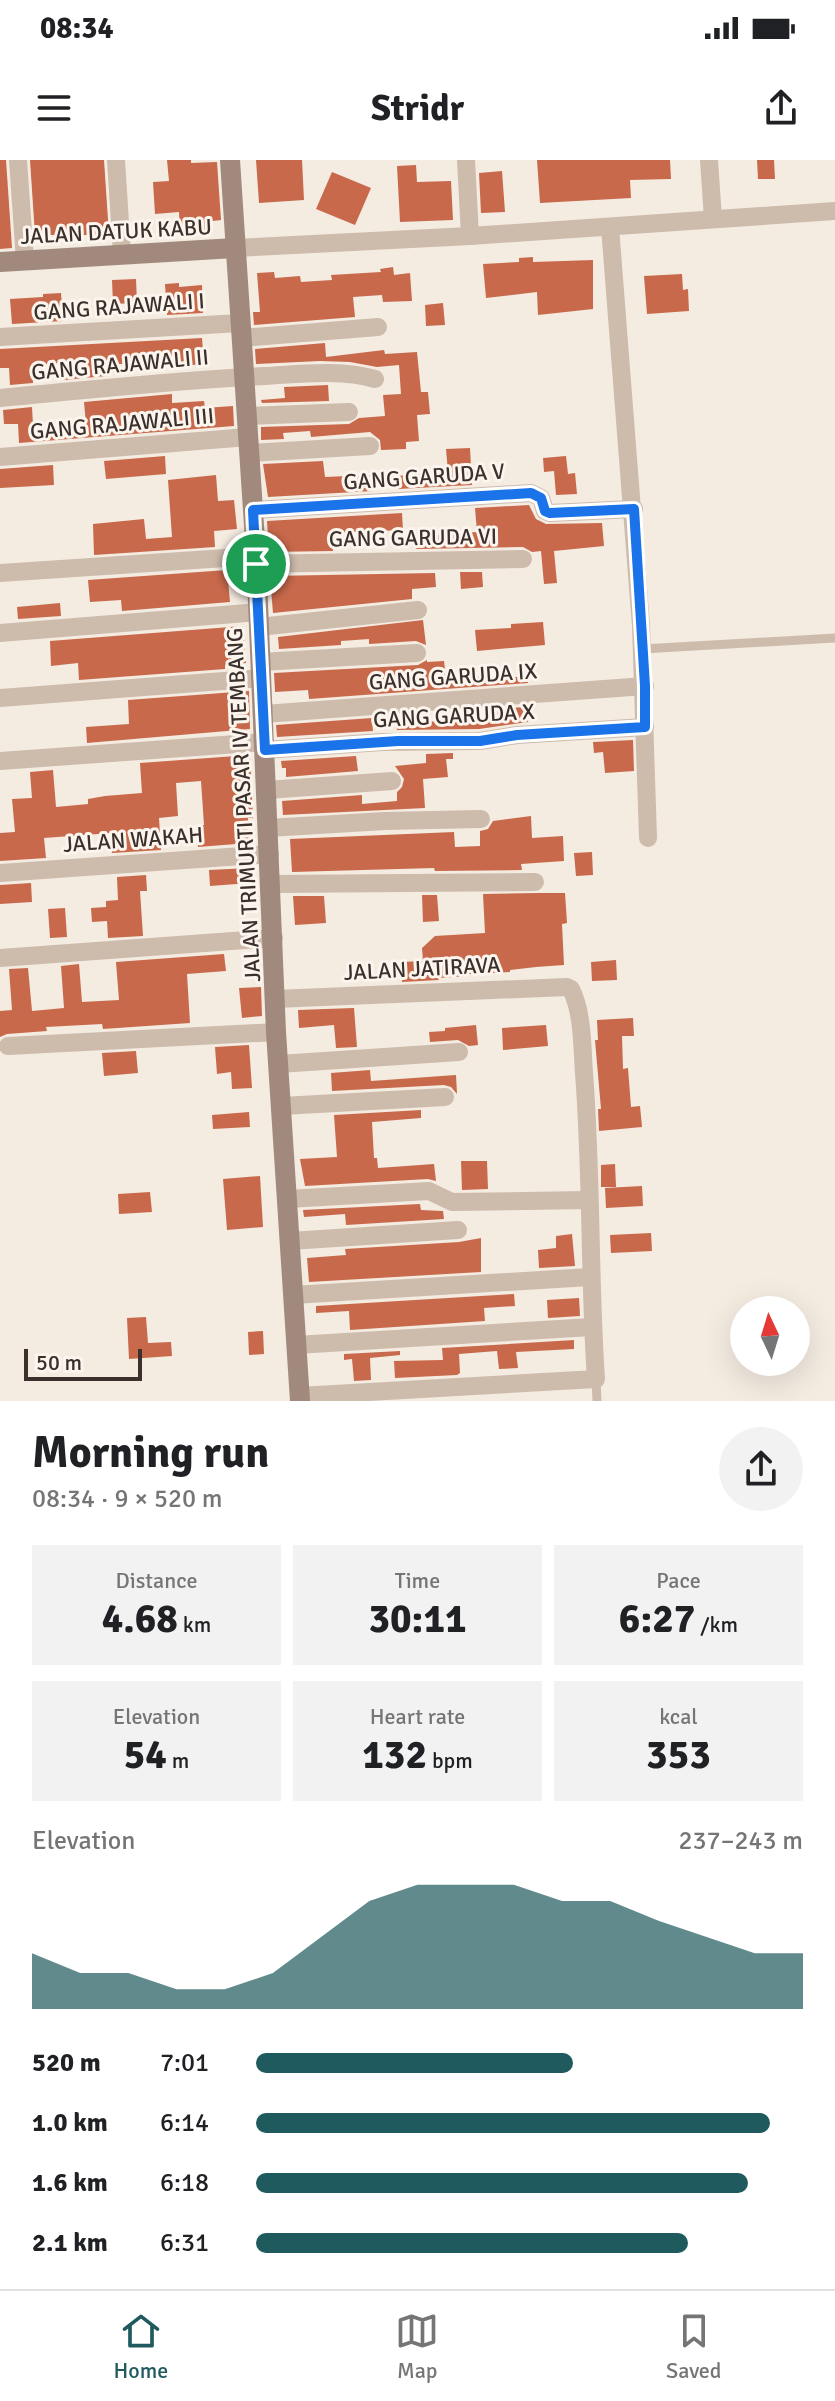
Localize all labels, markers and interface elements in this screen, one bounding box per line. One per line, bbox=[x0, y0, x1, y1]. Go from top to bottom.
text: 08:34 bbox=[40, 10, 114, 47]
icon: menu bbox=[32, 86, 76, 130]
text: Stridr bbox=[371, 86, 464, 131]
icon: share bbox=[759, 86, 803, 130]
street label: JALAN DATUK KABU bbox=[20, 213, 212, 250]
street label: GANG RAJAWALI I bbox=[33, 287, 206, 326]
street label: GANG RAJAWALI II bbox=[30, 343, 210, 386]
street label: GANG RAJAWALI III bbox=[29, 402, 215, 445]
street label: GANG GARUDA V bbox=[342, 457, 506, 496]
street label: GANG GARUDA VI bbox=[329, 523, 497, 552]
pin bbox=[222, 530, 290, 598]
icon: arrive bbox=[234, 542, 278, 586]
street label: JALAN TRIMURTI PASAR IV TEMBANG bbox=[221, 627, 266, 983]
street label: GANG GARUDA IX bbox=[368, 657, 538, 696]
street label: GANG GARUDA X bbox=[372, 698, 536, 733]
street label: JALAN WAKAH bbox=[62, 821, 204, 858]
street label: JALAN JATIRAVA bbox=[343, 951, 502, 986]
north arrow bbox=[730, 1296, 810, 1376]
map controls bbox=[730, 1296, 810, 1376]
scale bar bbox=[24, 1345, 142, 1381]
text: 50 m bbox=[36, 1349, 82, 1376]
text: Morning run bbox=[32, 1426, 269, 1480]
button: share bbox=[719, 1427, 803, 1511]
text: 08:34 · 9 × 520 m bbox=[32, 1483, 223, 1515]
text: Distance bbox=[116, 1567, 197, 1594]
text: Time bbox=[395, 1567, 440, 1594]
text: Pace bbox=[656, 1567, 701, 1594]
text: 4.68 bbox=[102, 1594, 178, 1644]
text: 30:11 bbox=[368, 1594, 467, 1644]
text: 6:27 bbox=[619, 1594, 695, 1644]
text: km bbox=[178, 1611, 211, 1638]
text: /km bbox=[695, 1611, 738, 1638]
text: Elevation bbox=[113, 1703, 200, 1730]
text: Heart rate bbox=[370, 1703, 465, 1730]
text: kcal bbox=[659, 1703, 698, 1730]
text: 54 bbox=[124, 1730, 167, 1780]
text: 132 bbox=[362, 1730, 427, 1780]
text: 353 bbox=[646, 1730, 711, 1780]
text: m bbox=[167, 1747, 189, 1774]
text: bpm bbox=[427, 1747, 473, 1774]
text: Elevation bbox=[32, 1825, 136, 1857]
text: 237–243 m bbox=[679, 1825, 803, 1857]
text: 520 m bbox=[32, 2047, 101, 2079]
text: 7:01 bbox=[160, 2047, 209, 2079]
text: 1.0 km bbox=[32, 2107, 108, 2139]
text: 6:14 bbox=[160, 2107, 209, 2139]
text: 1.6 km bbox=[32, 2167, 108, 2199]
text: 6:18 bbox=[160, 2167, 209, 2199]
text: 2.1 km bbox=[32, 2227, 108, 2259]
text: 6:31 bbox=[160, 2227, 209, 2259]
tab: Home bbox=[113, 2309, 168, 2384]
tab: Map bbox=[395, 2309, 439, 2384]
tab: Saved bbox=[666, 2309, 722, 2384]

